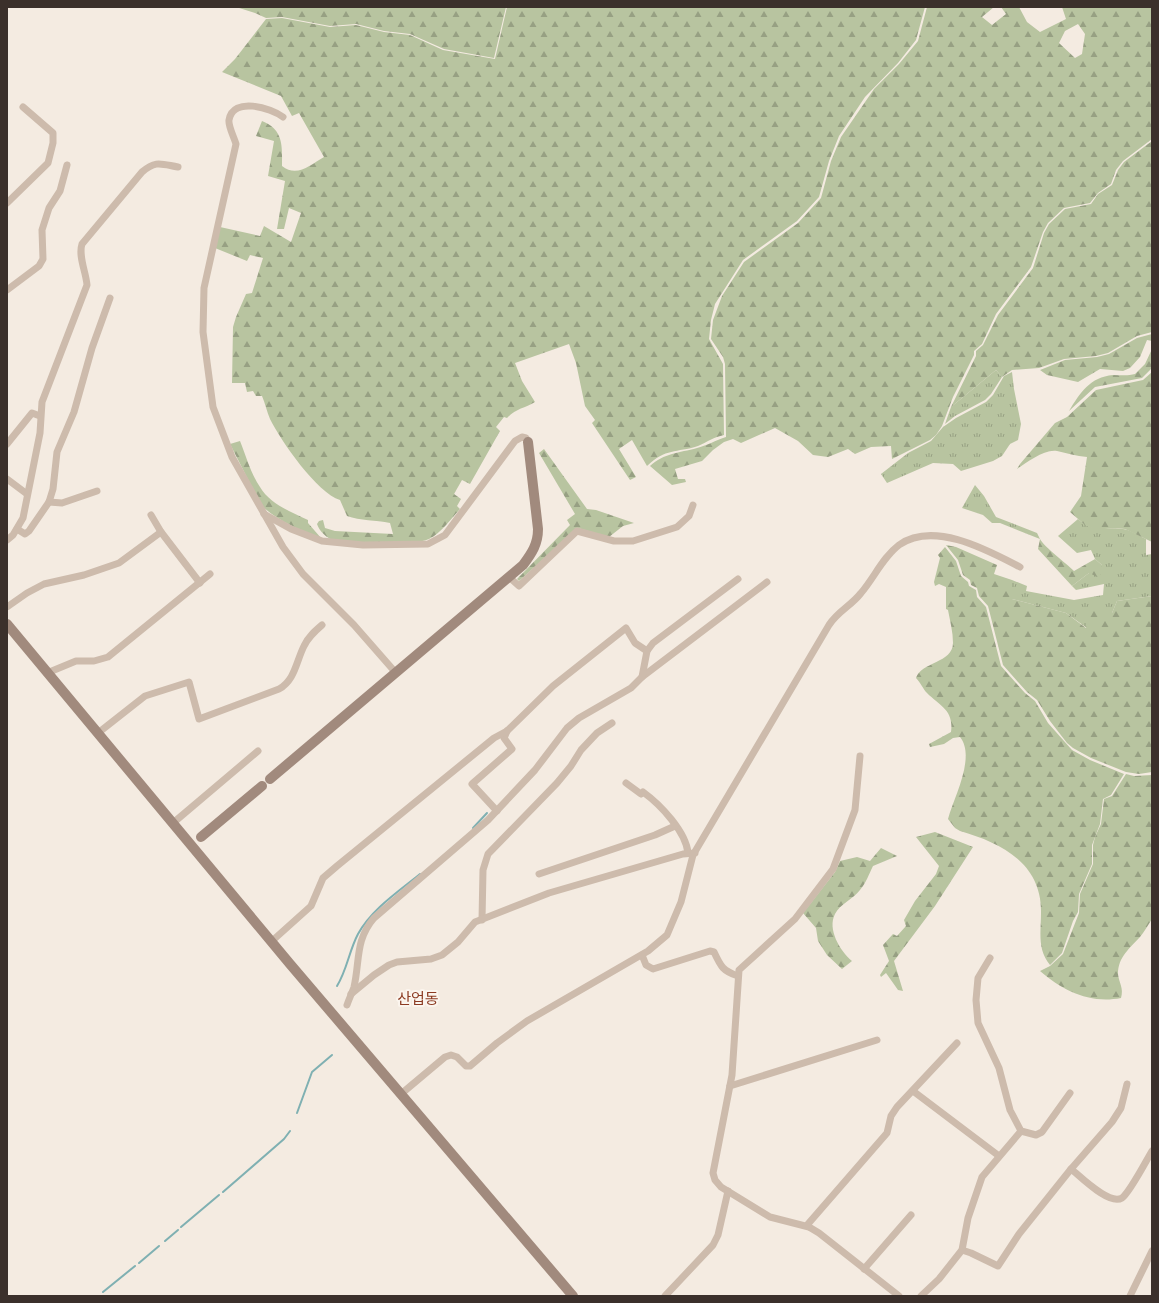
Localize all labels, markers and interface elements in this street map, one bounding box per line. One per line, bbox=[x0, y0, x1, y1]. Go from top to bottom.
district label: 산업동 bbox=[397, 989, 439, 1007]

